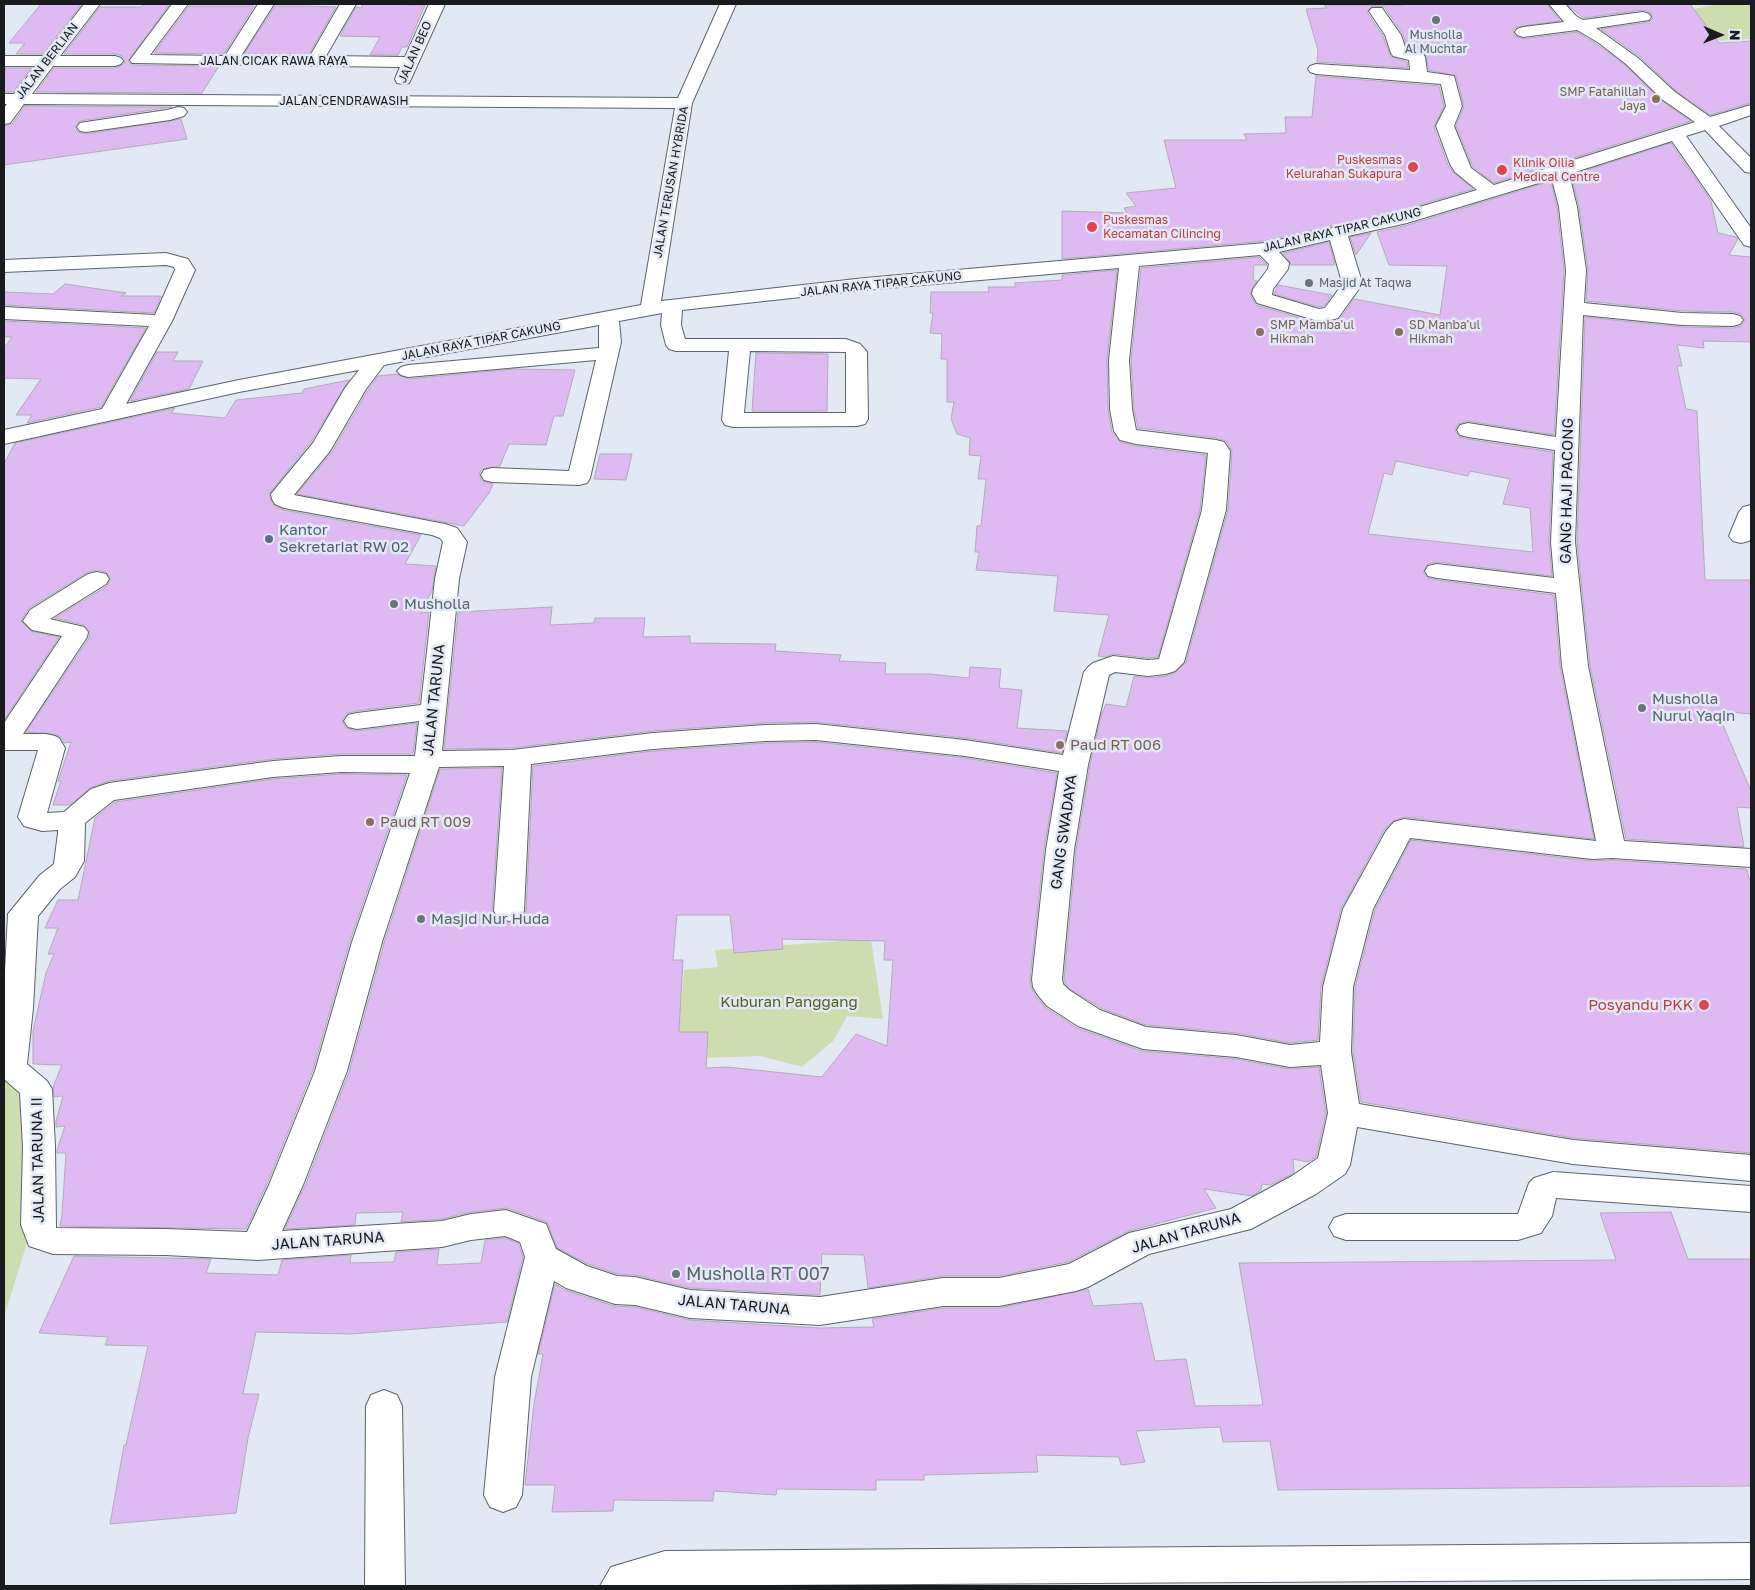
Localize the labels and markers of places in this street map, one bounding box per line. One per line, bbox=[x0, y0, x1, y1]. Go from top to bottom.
marker: Musholla Al Muchtar bbox=[1430, 14, 1442, 26]
place label: Musholla Al Muchtar bbox=[1405, 28, 1467, 56]
place label: SMP Fatahillah Jaya bbox=[1560, 85, 1646, 113]
marker: SMP Fatahillah Jaya bbox=[1650, 93, 1662, 105]
place label: Puskesmas Kelurahan Sukapura bbox=[1286, 153, 1402, 181]
place label: Klinik Oilia Medical Centre bbox=[1513, 156, 1600, 184]
marker: Puskesmas Kelurahan Sukapura bbox=[1406, 160, 1420, 174]
marker: Klinik Oilia Medical Centre bbox=[1495, 163, 1509, 177]
place label: Puskesmas Kecamatan Cilincing bbox=[1103, 213, 1221, 241]
marker: Puskesmas Kecamatan Cilincing bbox=[1085, 220, 1099, 234]
place label: Masjid At Taqwa bbox=[1319, 276, 1411, 290]
marker: Masjid At Taqwa bbox=[1303, 277, 1315, 289]
place label: SMP Mamba'ul Hikmah bbox=[1270, 318, 1354, 346]
place label: SD Manba'ul Hikmah bbox=[1409, 318, 1480, 346]
marker: SMP Mamba'ul Hikmah bbox=[1254, 326, 1266, 338]
marker: SD Manba'ul Hikmah bbox=[1393, 326, 1405, 338]
place label: Kantor Sekretariat RW 02 bbox=[279, 521, 409, 556]
marker: Kantor Sekretariat RW 02 bbox=[263, 533, 275, 545]
place label: Musholla bbox=[404, 595, 470, 613]
marker: Musholla bbox=[388, 598, 400, 610]
place label: Musholla Nurul Yaqin bbox=[1652, 690, 1735, 725]
marker: Musholla Nurul Yaqin bbox=[1636, 702, 1648, 714]
place label: Paud RT 006 bbox=[1070, 736, 1161, 754]
marker: Paud RT 006 bbox=[1054, 739, 1066, 751]
place label: Paud RT 009 bbox=[380, 813, 471, 831]
marker: Paud RT 009 bbox=[364, 816, 376, 828]
place label: Masjid Nur Huda bbox=[431, 910, 550, 928]
marker: Masjid Nur Huda bbox=[415, 913, 427, 925]
place label: Posyandu PKK bbox=[1588, 996, 1693, 1014]
marker: Posyandu PKK bbox=[1697, 998, 1711, 1012]
place label: Musholla RT 007 bbox=[686, 1263, 830, 1285]
marker: Musholla RT 007 bbox=[670, 1268, 682, 1280]

